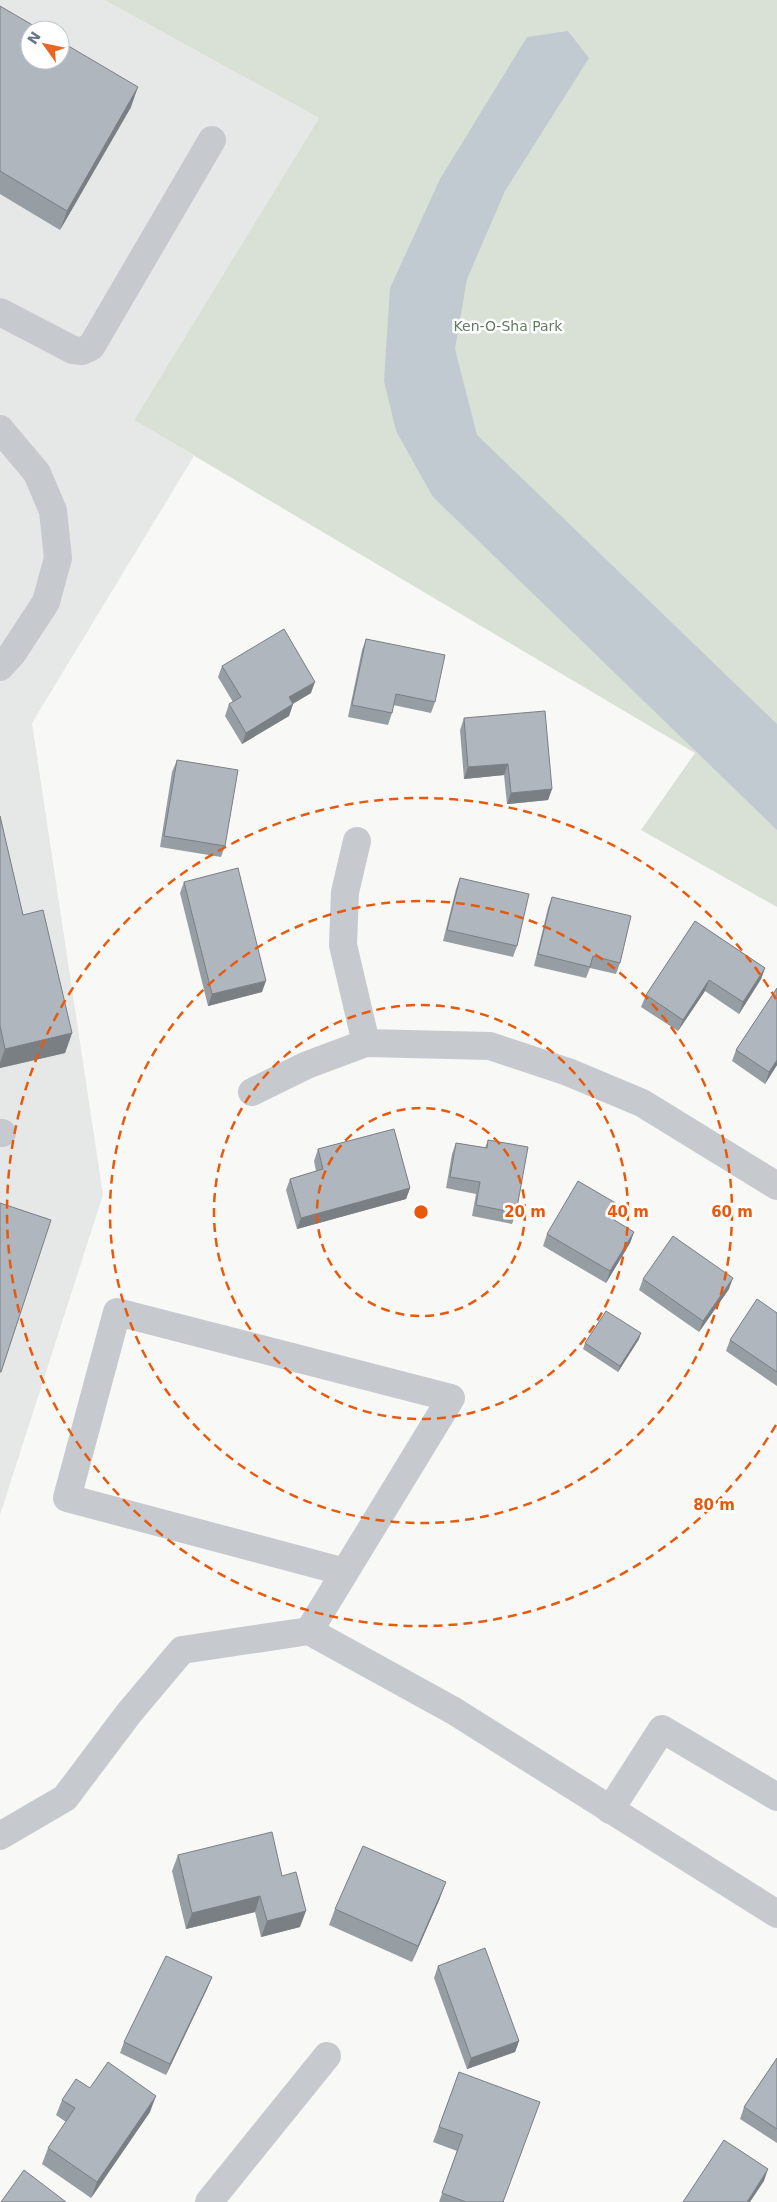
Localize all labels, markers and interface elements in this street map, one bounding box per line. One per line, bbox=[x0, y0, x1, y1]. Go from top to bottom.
north arrow bbox=[20, 20, 70, 70]
text: N bbox=[24, 29, 44, 47]
park label: Ken-O-Sha Park bbox=[454, 318, 563, 334]
centre of rings bbox=[412, 1203, 430, 1221]
text: 20 m bbox=[504, 1203, 546, 1221]
text: 40 m bbox=[607, 1203, 649, 1221]
text: 60 m bbox=[711, 1203, 753, 1221]
text: 80 m bbox=[693, 1496, 735, 1514]

